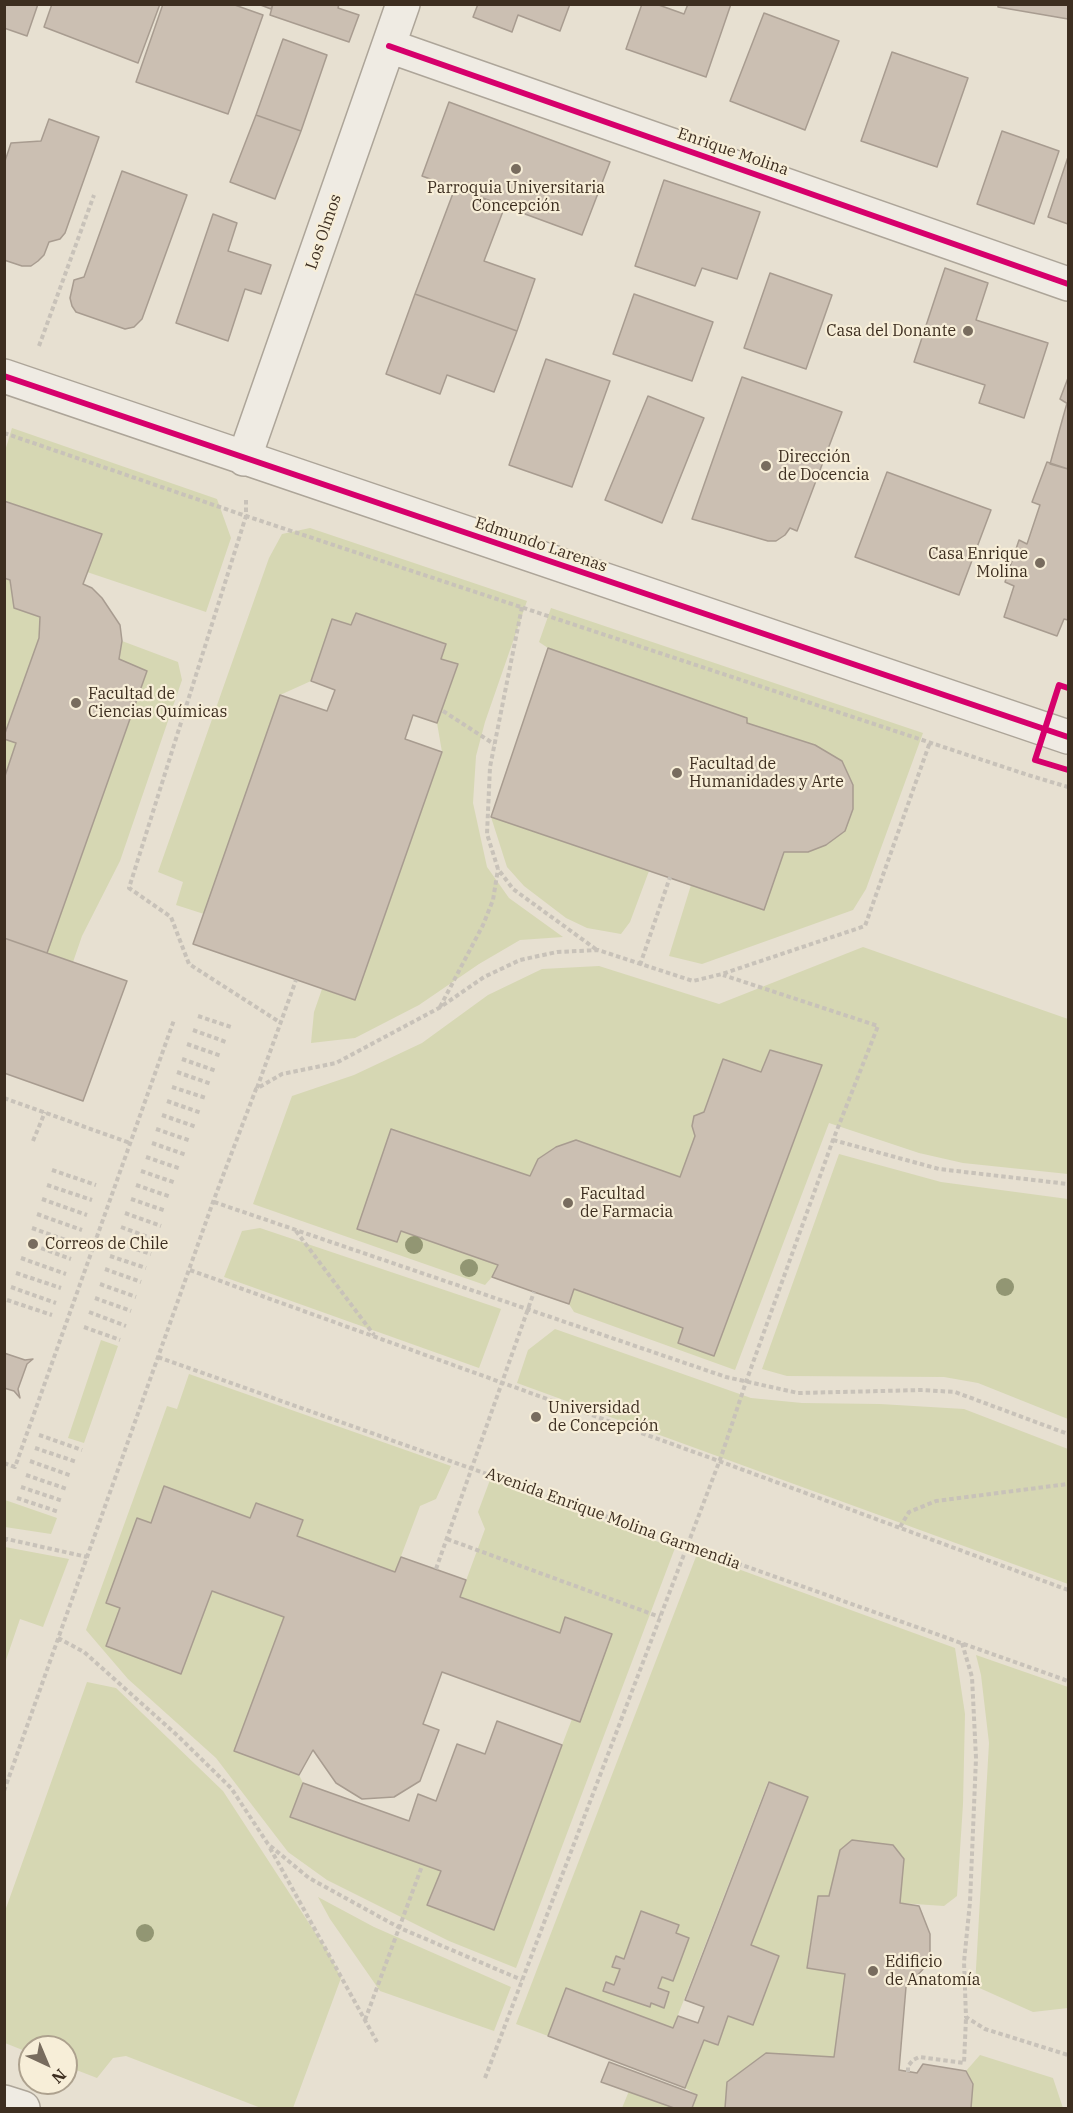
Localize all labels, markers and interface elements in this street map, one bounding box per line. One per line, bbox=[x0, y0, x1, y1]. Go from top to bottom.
street label: Enrique Molina bbox=[675, 124, 791, 180]
marker: Parroquia Universitaria Concepción bbox=[509, 162, 523, 176]
place label: Parroquia Universitaria Concepción bbox=[427, 178, 605, 216]
street label: Los Olmos bbox=[302, 192, 346, 272]
place label: Casa del Donante bbox=[826, 321, 956, 341]
marker: Casa del Donante bbox=[961, 324, 975, 338]
place label: Dirección de Docencia bbox=[778, 447, 869, 485]
marker: Dirección de Docencia bbox=[759, 459, 773, 473]
street label: Edmundo Larenas bbox=[472, 513, 610, 577]
place label: Casa Enrique Molina bbox=[928, 544, 1028, 582]
marker: Casa Enrique Molina bbox=[1033, 556, 1047, 570]
place label: Facultad de Ciencias Químicas bbox=[88, 684, 227, 722]
marker: Facultad de Ciencias Químicas bbox=[69, 696, 83, 710]
place label: Facultad de Humanidades y Arte bbox=[689, 754, 844, 792]
marker: Facultad de Humanidades y Arte bbox=[670, 766, 684, 780]
place label: Facultad de Farmacia bbox=[580, 1184, 673, 1222]
marker: Facultad de Farmacia bbox=[561, 1196, 575, 1210]
place label: Correos de Chile bbox=[45, 1234, 168, 1254]
marker: Correos de Chile bbox=[26, 1237, 40, 1251]
place label: Universidad de Concepción bbox=[548, 1398, 659, 1436]
marker: Universidad de Concepción bbox=[529, 1410, 543, 1424]
street label: Avenida Enrique Molina Garmendia bbox=[483, 1464, 743, 1574]
place label: Edificio de Anatomía bbox=[885, 1952, 980, 1990]
marker: Edificio de Anatomía bbox=[866, 1964, 880, 1978]
north arrow bbox=[18, 2035, 78, 2095]
text: N bbox=[48, 2065, 71, 2088]

